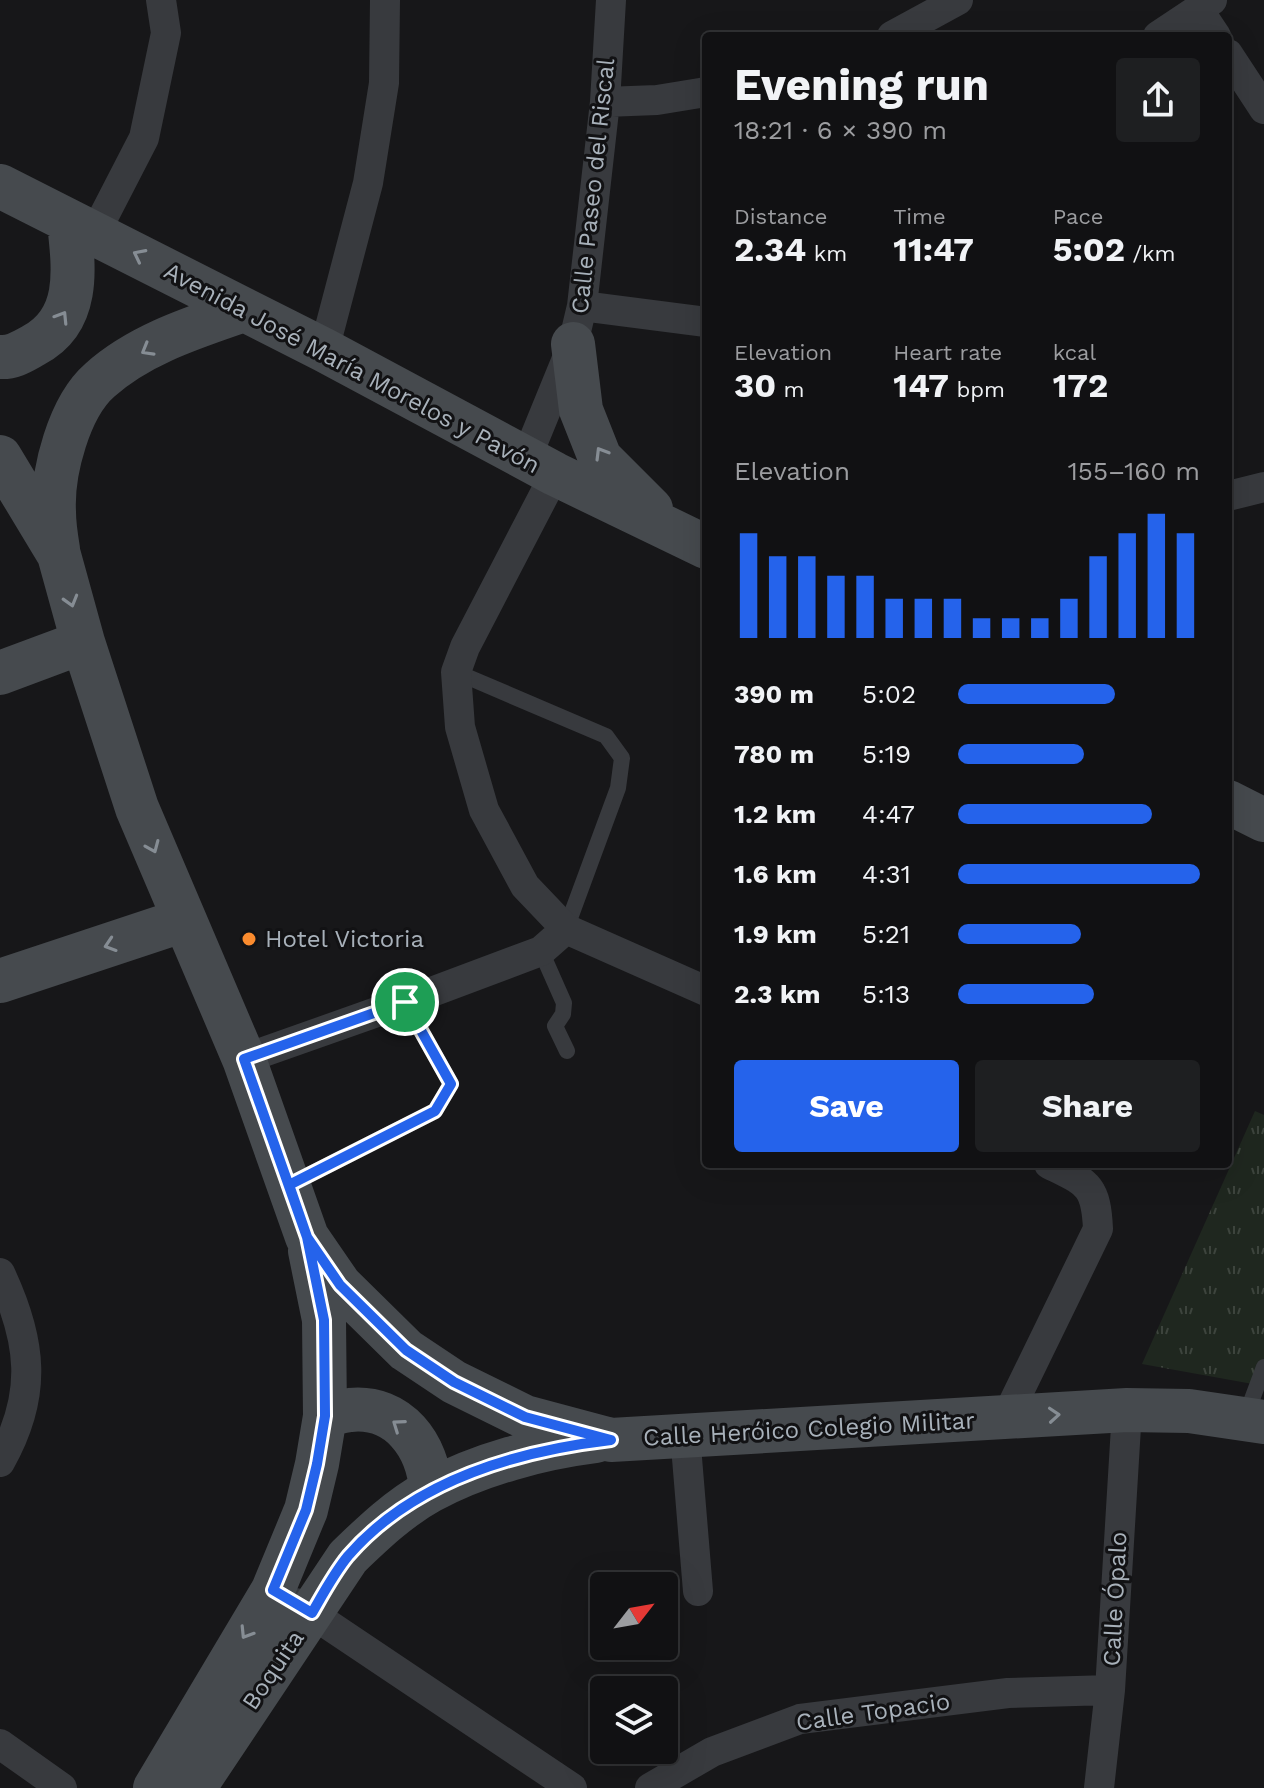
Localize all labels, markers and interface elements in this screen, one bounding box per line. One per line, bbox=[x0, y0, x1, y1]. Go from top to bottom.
street label: Calle Paseo del Riscal bbox=[566, 56, 620, 315]
button: share bbox=[1116, 58, 1200, 142]
text: Evening run bbox=[734, 59, 989, 111]
text: 18:21 · 6 × 390 m bbox=[734, 115, 947, 145]
text: Distance bbox=[734, 204, 828, 229]
text: Time bbox=[893, 204, 946, 229]
text: Pace bbox=[1053, 204, 1104, 229]
text: 2.34 bbox=[734, 229, 806, 269]
text: 11:47 bbox=[893, 229, 974, 269]
text: 5:02 bbox=[1053, 229, 1125, 269]
text: km bbox=[806, 241, 847, 266]
text: /km bbox=[1125, 241, 1175, 266]
one-way arrow bbox=[132, 250, 147, 265]
street label: Avenida José María Morelos y Pavón bbox=[159, 257, 545, 479]
one-way arrow bbox=[52, 311, 67, 325]
one-way arrow bbox=[141, 340, 155, 356]
text: Elevation bbox=[734, 340, 832, 365]
text: Heart rate bbox=[893, 340, 1002, 365]
text: kcal bbox=[1053, 340, 1096, 365]
text: 30 bbox=[734, 365, 776, 405]
text: 147 bbox=[893, 365, 949, 405]
text: 172 bbox=[1053, 365, 1108, 405]
text: m bbox=[776, 377, 805, 402]
text: bpm bbox=[949, 377, 1005, 402]
one-way arrow bbox=[596, 448, 611, 462]
text: Elevation bbox=[734, 456, 850, 486]
text: 155–160 m bbox=[1068, 456, 1200, 486]
one-way arrow bbox=[62, 593, 79, 607]
text: 390 m bbox=[734, 679, 814, 709]
text: 5:02 bbox=[862, 679, 916, 709]
text: 780 m bbox=[734, 739, 814, 769]
text: 5:19 bbox=[862, 739, 911, 769]
text: 1.2 km bbox=[734, 799, 816, 829]
text: 4:47 bbox=[862, 799, 915, 829]
one-way arrow bbox=[144, 839, 160, 853]
text: 1.6 km bbox=[734, 859, 817, 889]
text: 4:31 bbox=[862, 859, 911, 889]
text: 1.9 km bbox=[734, 919, 817, 949]
text: 5:21 bbox=[862, 919, 910, 949]
place label: Hotel Victoria bbox=[265, 925, 424, 953]
marker: Hotel Victoria bbox=[240, 930, 258, 948]
one-way arrow bbox=[104, 935, 118, 951]
pin bbox=[371, 968, 439, 1036]
text: 2.3 km bbox=[734, 979, 821, 1009]
text: 5:13 bbox=[862, 979, 910, 1009]
icon: arrive bbox=[383, 980, 427, 1024]
button: Save bbox=[734, 1060, 959, 1152]
button: Share bbox=[975, 1060, 1200, 1152]
street label: Calle Heróico Colegio Militar bbox=[642, 1406, 976, 1452]
one-way arrow bbox=[1048, 1407, 1061, 1424]
one-way arrow bbox=[392, 1420, 406, 1435]
street label: Calle Ópalo bbox=[1097, 1531, 1133, 1667]
north arrow bbox=[590, 1572, 678, 1660]
map controls bbox=[590, 1572, 678, 1764]
one-way arrow bbox=[241, 1624, 256, 1639]
street label: Boquita bbox=[236, 1625, 310, 1715]
button: layers bbox=[590, 1676, 678, 1764]
street label: Calle Topacio bbox=[794, 1687, 952, 1737]

